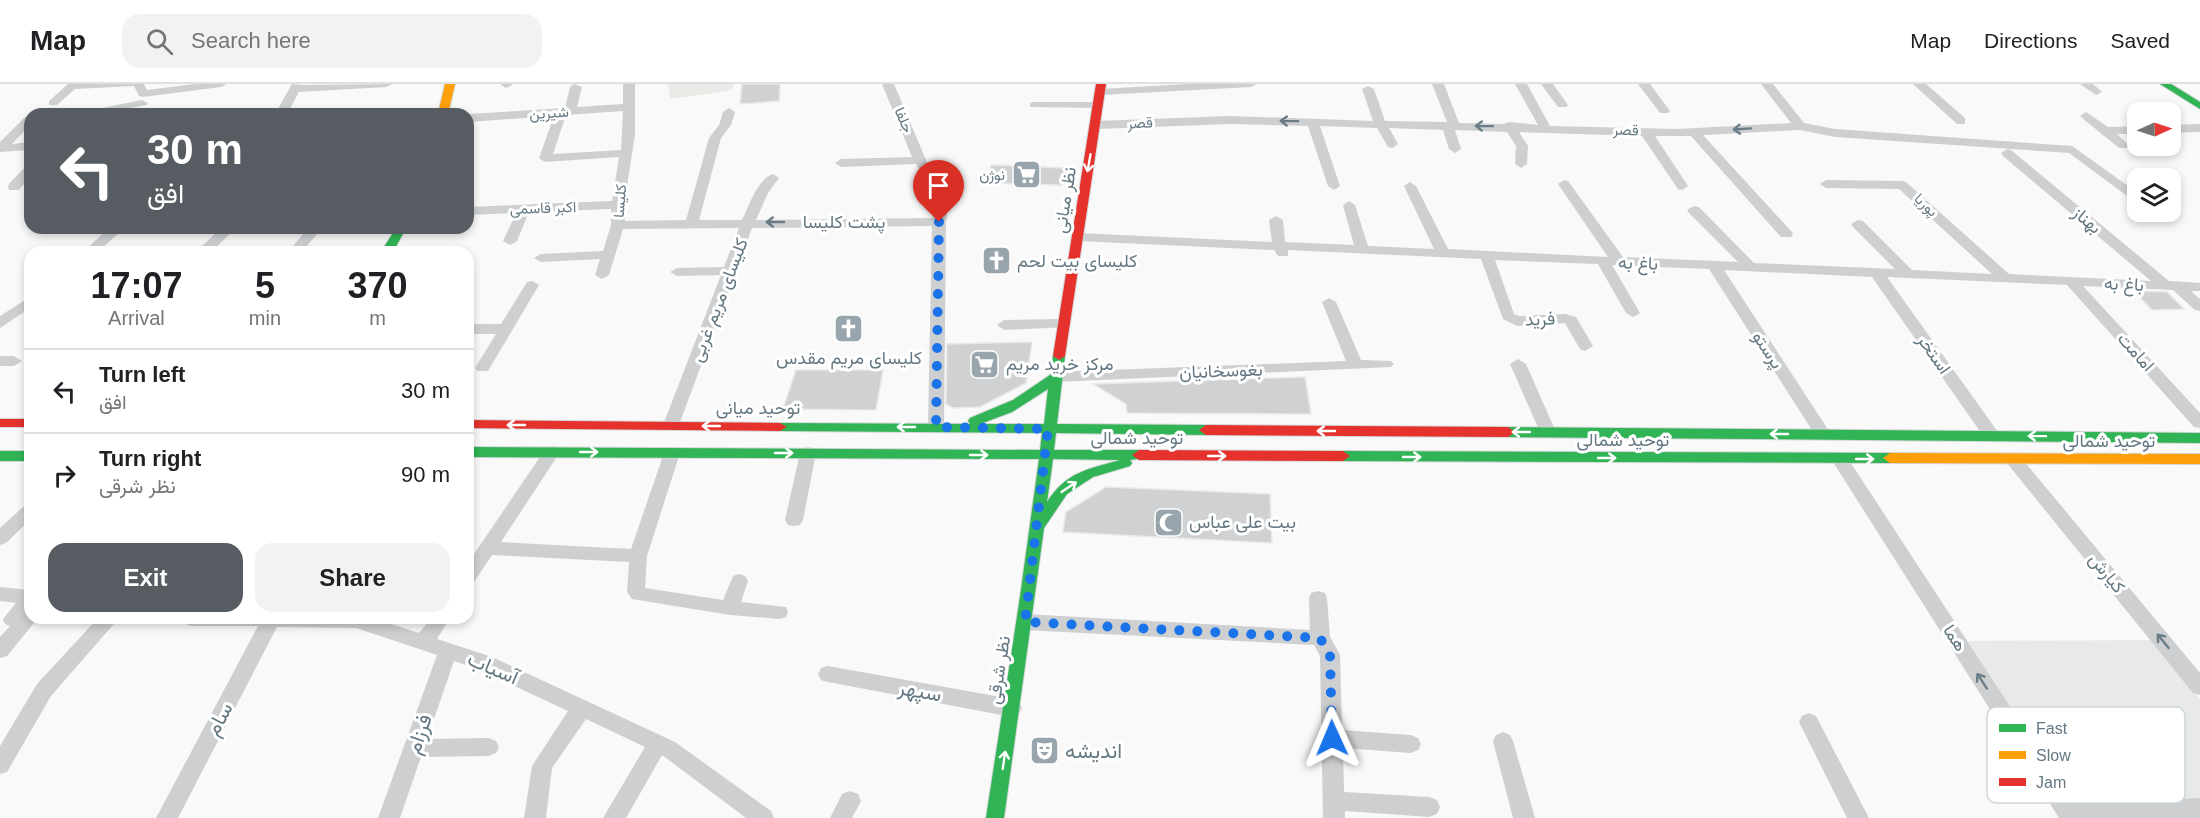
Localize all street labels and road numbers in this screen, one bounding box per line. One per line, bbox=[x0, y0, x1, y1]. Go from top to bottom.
street label: شیرین bbox=[529, 103, 570, 124]
street label: جلفا bbox=[891, 104, 917, 136]
street label: قصر bbox=[1126, 113, 1153, 133]
street label: قصر bbox=[1612, 121, 1639, 139]
street label: نظر میانی bbox=[1050, 165, 1081, 235]
street label: کلیسا bbox=[610, 183, 630, 218]
street label: پوریا bbox=[1910, 190, 1942, 221]
street label: اکبر قاسمی bbox=[509, 198, 577, 219]
street label: بهناز bbox=[2067, 202, 2105, 238]
street label: پشت کلیسا bbox=[803, 212, 885, 234]
street label: کلیسای مریم غربی bbox=[686, 235, 754, 365]
street label: باغ به bbox=[1618, 252, 1658, 276]
street label: باغ به bbox=[2103, 273, 2144, 297]
street label: فرید bbox=[1524, 308, 1556, 331]
street label: پرستو bbox=[1747, 328, 1787, 373]
street label: استخر bbox=[1912, 329, 1955, 378]
street label: امامت bbox=[2114, 329, 2158, 375]
street label: بغوسخانیان bbox=[1179, 360, 1263, 383]
street label: توحید میانی bbox=[716, 398, 800, 419]
street label: توحید شمالی bbox=[1091, 428, 1183, 449]
street label: توحید شمالی bbox=[1577, 430, 1669, 451]
street label: توحید شمالی bbox=[2063, 431, 2155, 452]
street label: کیارش bbox=[2084, 549, 2129, 598]
street label: هما bbox=[1939, 621, 1971, 655]
street label: نظر شرقی bbox=[984, 634, 1015, 706]
street label: آسیاب bbox=[464, 647, 524, 690]
street label: سپهر bbox=[895, 675, 944, 709]
street label: سام bbox=[200, 698, 239, 741]
street label: فرزام bbox=[401, 711, 439, 758]

